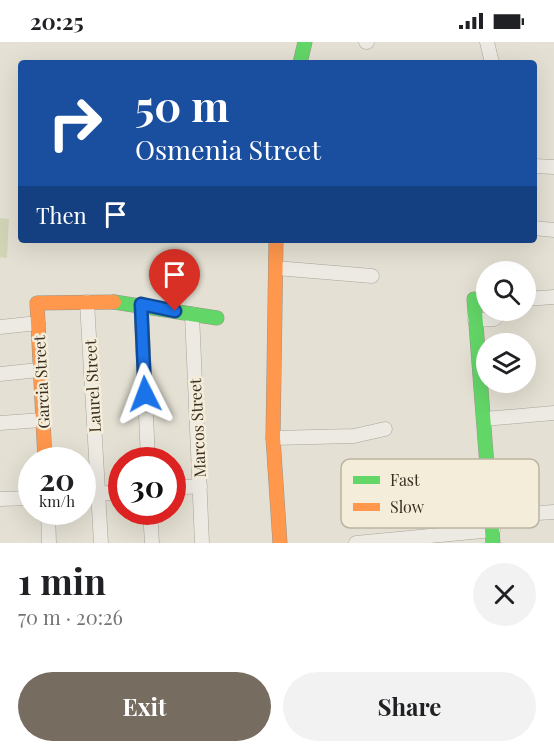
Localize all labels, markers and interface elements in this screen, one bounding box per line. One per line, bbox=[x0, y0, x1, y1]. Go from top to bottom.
text: 20:25 bbox=[30, 6, 84, 36]
text: 50 m bbox=[135, 77, 229, 133]
icon: right bbox=[36, 84, 114, 162]
text: Osmenia Street bbox=[135, 131, 321, 167]
icon: arrive bbox=[99, 198, 132, 231]
text: Then bbox=[36, 200, 87, 230]
pin bbox=[149, 249, 200, 311]
icon: arrive bbox=[158, 258, 191, 291]
map controls bbox=[476, 261, 536, 393]
button: search bbox=[476, 261, 536, 321]
button: layers bbox=[476, 333, 536, 393]
street label: Garcia Street bbox=[28, 335, 54, 429]
street label: Laurel Street bbox=[79, 339, 105, 433]
position arrow bbox=[113, 362, 177, 426]
street label: Marcos Street bbox=[184, 378, 210, 478]
speed limit sign: 30 bbox=[108, 447, 186, 525]
text: 20 bbox=[39, 459, 75, 499]
legend bbox=[341, 459, 539, 528]
text: Fast bbox=[390, 469, 420, 490]
text: km/h bbox=[39, 491, 75, 511]
text: Slow bbox=[390, 496, 425, 517]
text: 1 min bbox=[18, 556, 106, 604]
button: close bbox=[473, 563, 536, 626]
text: 70 m · 20:26 bbox=[18, 603, 123, 630]
button: Exit bbox=[18, 672, 271, 741]
button: Share bbox=[283, 672, 536, 741]

